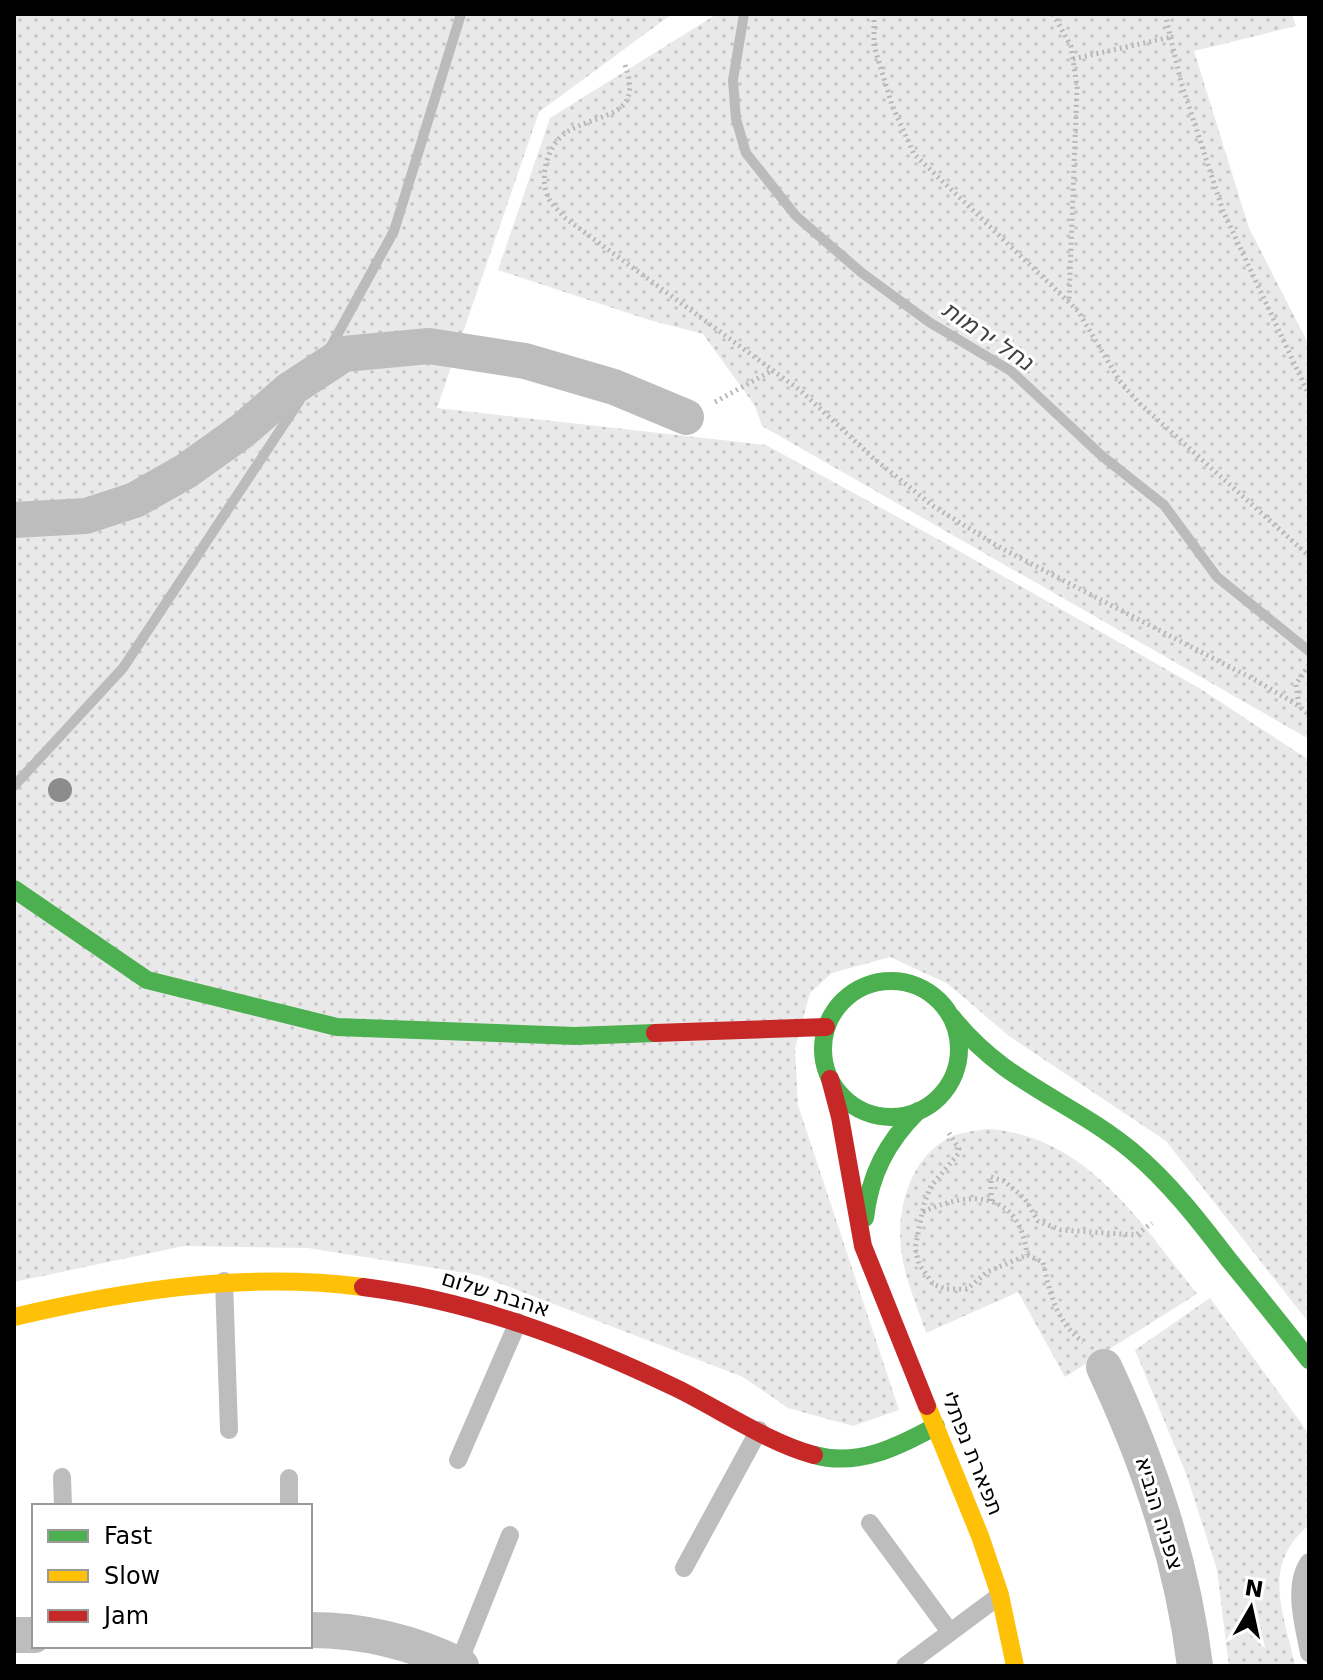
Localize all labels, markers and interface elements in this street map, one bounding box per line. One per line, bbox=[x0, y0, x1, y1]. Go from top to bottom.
water label: נחל ירמות bbox=[937, 295, 1039, 377]
street label: אהבת שלום bbox=[439, 1265, 553, 1322]
street label: תפארת נפתלי bbox=[936, 1388, 1009, 1519]
street label: צפניה הנביא bbox=[1130, 1453, 1189, 1573]
legend bbox=[32, 1504, 312, 1648]
text: Fast bbox=[104, 1522, 152, 1550]
text: Slow bbox=[104, 1562, 160, 1590]
north arrow bbox=[1211, 1568, 1291, 1648]
text: N bbox=[1243, 1575, 1265, 1603]
text: Jam bbox=[102, 1602, 149, 1630]

